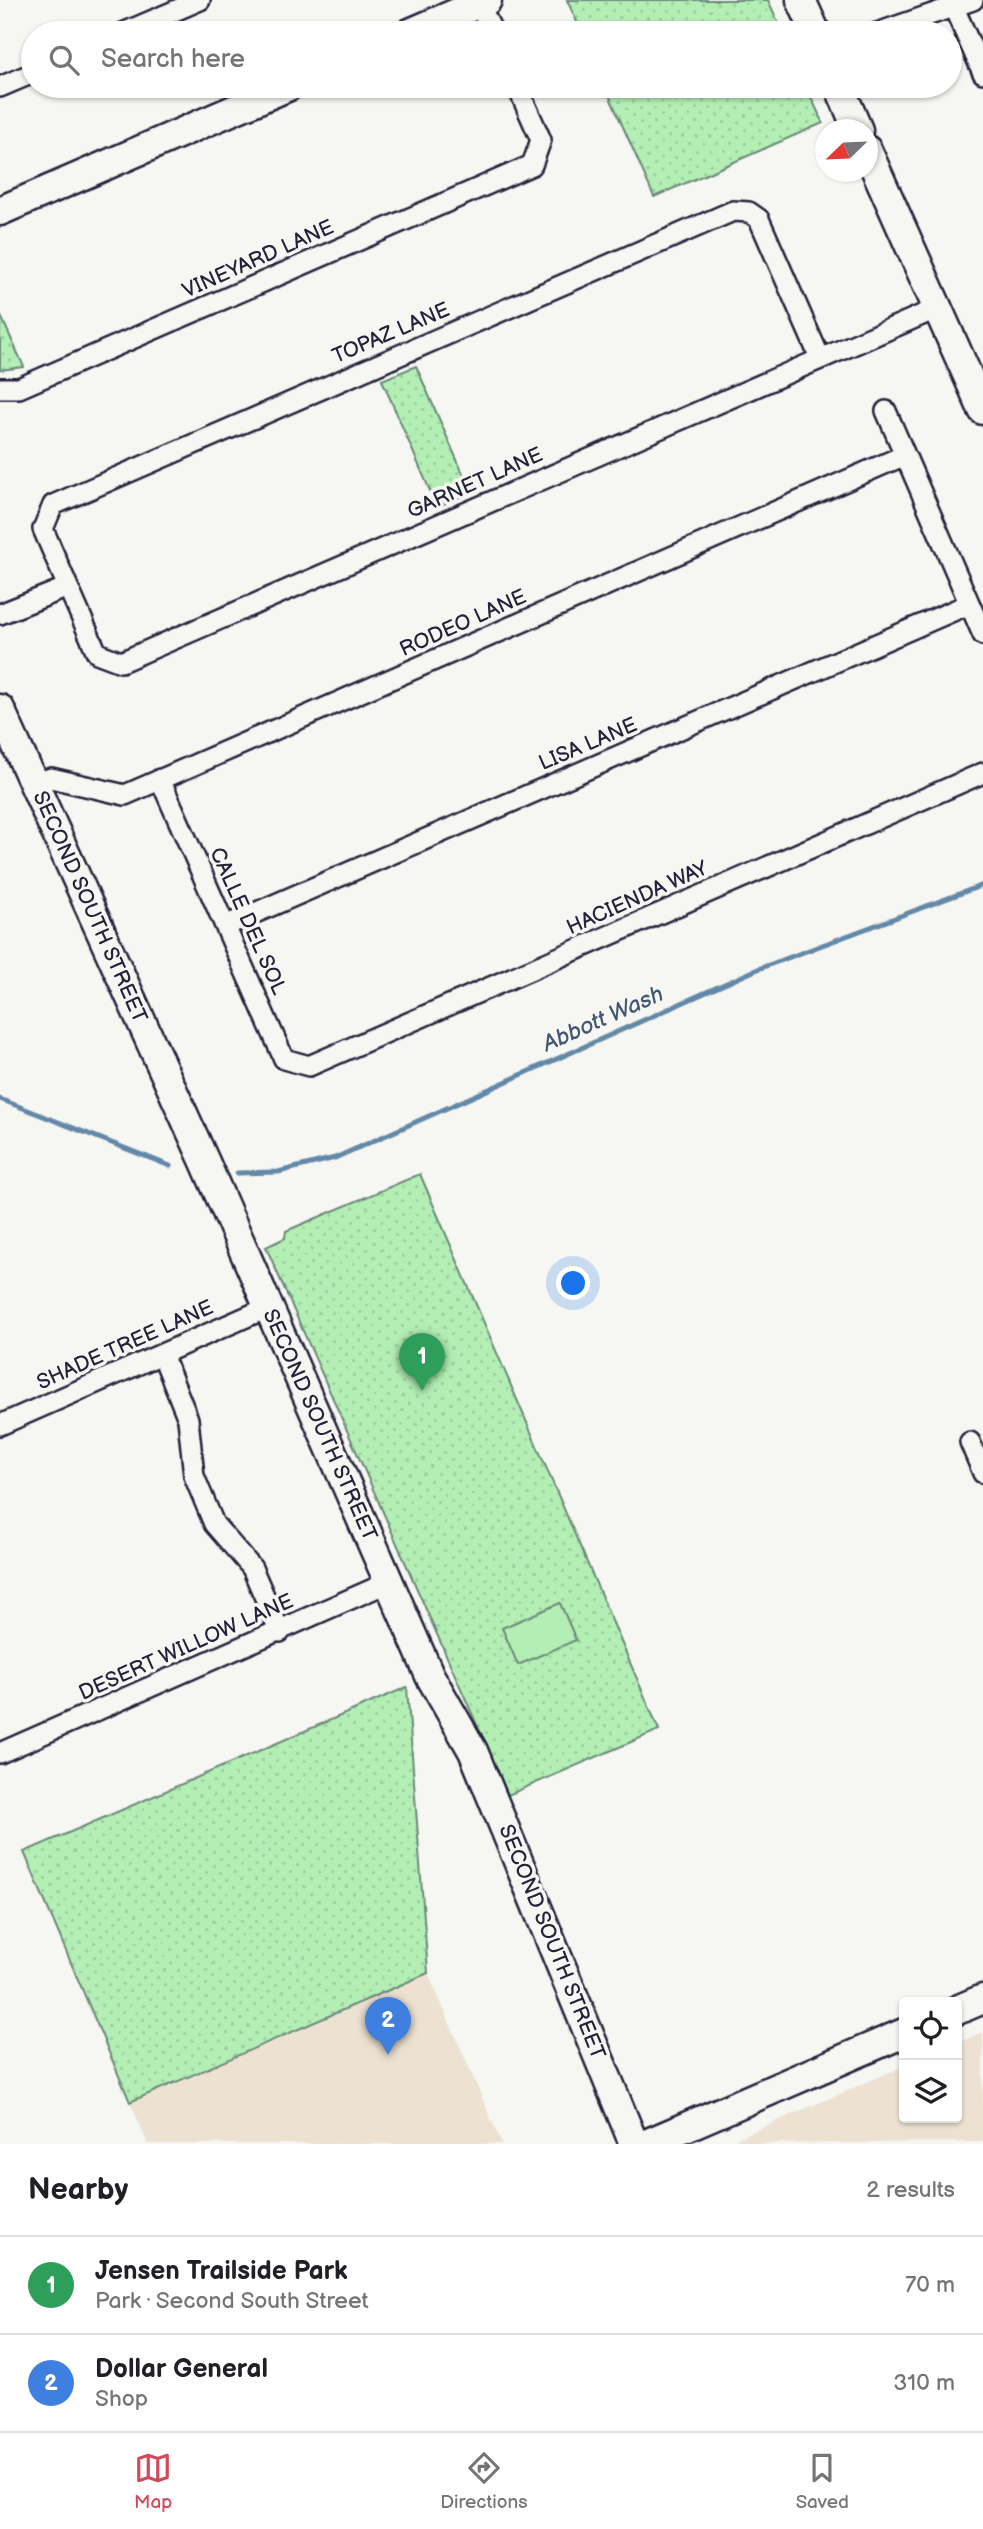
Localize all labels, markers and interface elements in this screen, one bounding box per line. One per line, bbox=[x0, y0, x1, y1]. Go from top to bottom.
search box bbox=[21, 21, 962, 98]
icon: search bbox=[45, 41, 83, 79]
text: Search here bbox=[101, 44, 245, 75]
north arrow bbox=[815, 119, 878, 182]
street label: VINEYARD LANE bbox=[179, 214, 337, 304]
street label: TOPAZ LANE bbox=[329, 297, 453, 369]
street label: GARNET LANE bbox=[403, 442, 547, 524]
street label: RODEO LANE bbox=[396, 584, 530, 662]
street label: LISA LANE bbox=[535, 712, 641, 776]
street label: SECOND SOUTH STREET bbox=[28, 787, 153, 1027]
street label: CALLE DEL SOL bbox=[204, 843, 292, 999]
street label: HACIENDA WAY bbox=[563, 855, 712, 940]
water label: Abbott Wash bbox=[537, 980, 668, 1058]
your location bbox=[556, 1266, 590, 1300]
street label: SHADE TREE LANE bbox=[33, 1295, 217, 1395]
street label: SECOND SOUTH STREET bbox=[258, 1305, 383, 1545]
pin: 1 bbox=[399, 1333, 445, 1391]
street label: DESERT WILLOW LANE bbox=[75, 1588, 297, 1706]
street label: SECOND SOUTH STREET bbox=[493, 1821, 611, 2063]
pin: 2 bbox=[365, 1997, 411, 2055]
map controls bbox=[899, 1997, 962, 2123]
button: locate bbox=[899, 1997, 962, 2060]
button: layers bbox=[899, 2060, 962, 2123]
text: Nearby bbox=[28, 2172, 128, 2208]
text: 2 results bbox=[866, 2176, 955, 2204]
text: Jensen Trailside Park bbox=[95, 2256, 348, 2287]
text: 1 bbox=[46, 2271, 56, 2299]
text: 70 m bbox=[905, 2271, 955, 2299]
text: Park · Second South Street bbox=[95, 2287, 369, 2315]
text: Dollar General bbox=[95, 2354, 268, 2385]
text: 2 bbox=[44, 2369, 58, 2397]
text: 310 m bbox=[893, 2369, 955, 2397]
text: Shop bbox=[95, 2385, 148, 2413]
tab: Map bbox=[134, 2449, 172, 2514]
tab: Directions bbox=[440, 2449, 528, 2514]
tab: Saved bbox=[796, 2449, 849, 2514]

